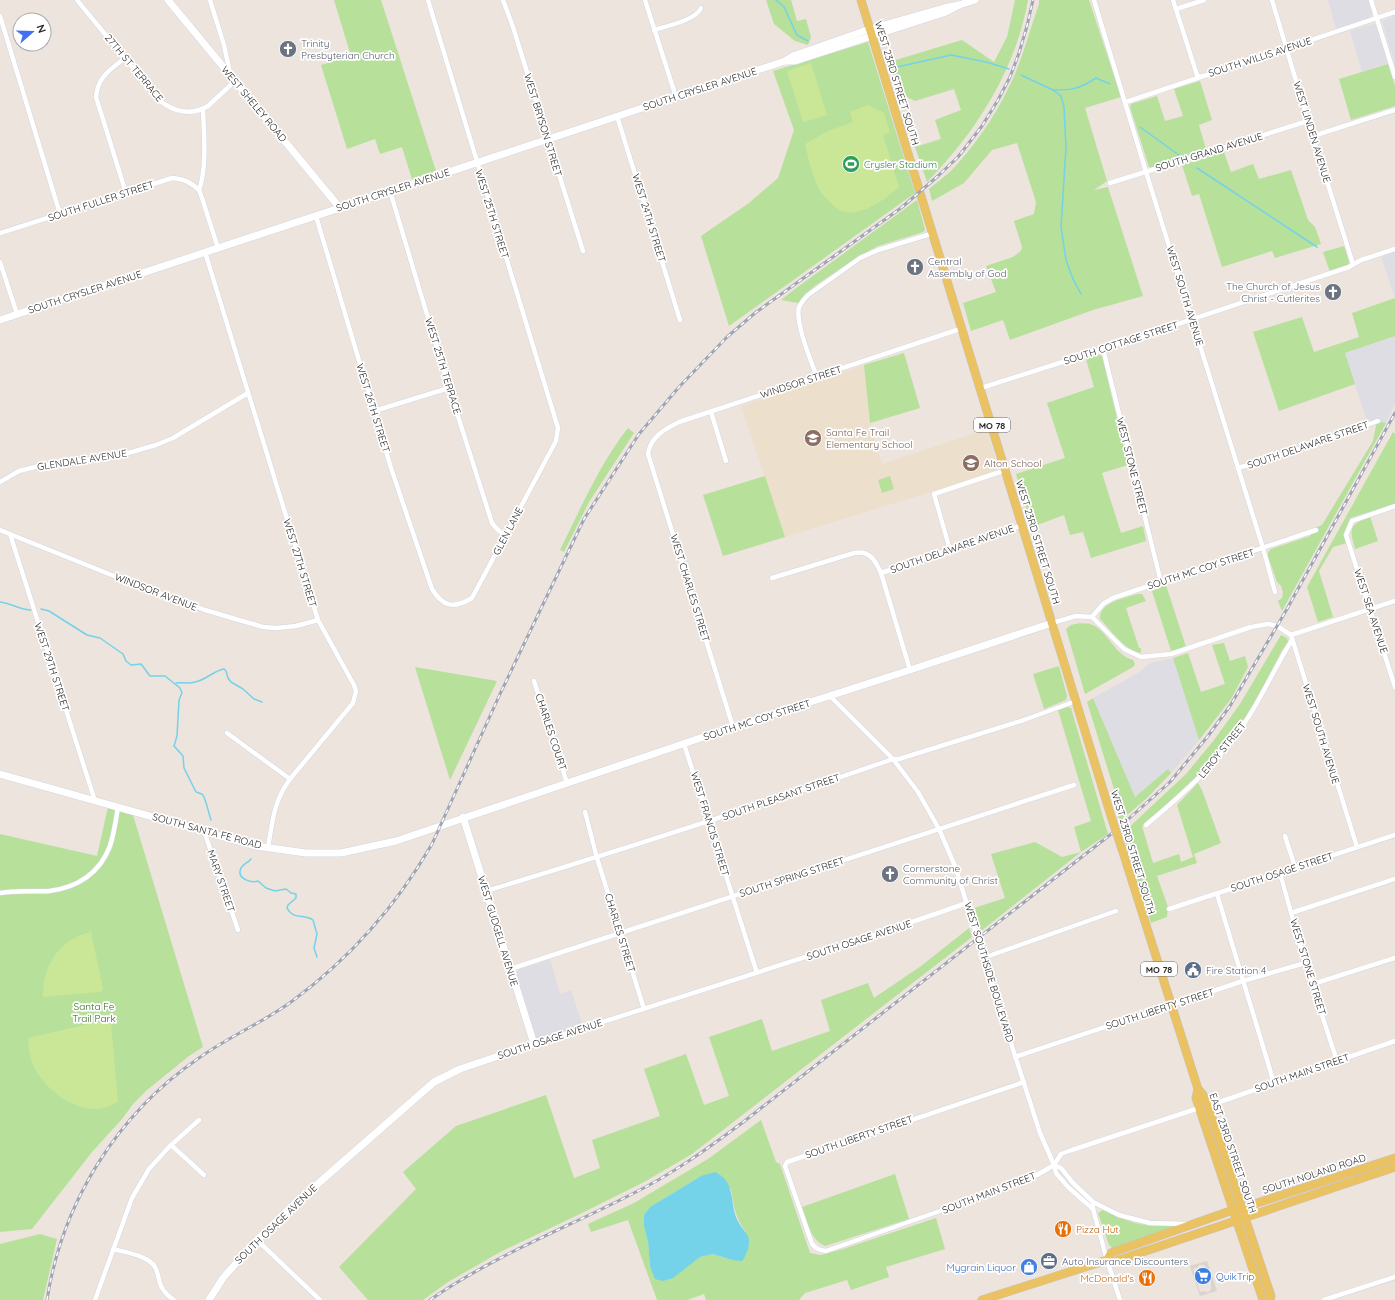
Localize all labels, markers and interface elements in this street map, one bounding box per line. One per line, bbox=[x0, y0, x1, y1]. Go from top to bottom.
north arrow bbox=[12, 12, 52, 52]
street label: WEST 23RD STREET SOUTH bbox=[872, 19, 922, 147]
text: N bbox=[33, 22, 49, 35]
street label: 27TH ST TERRACE bbox=[102, 31, 166, 105]
street label: SOUTH WILLIS AVENUE bbox=[1207, 34, 1314, 80]
place label: Trinity Presbyterian Church bbox=[301, 37, 395, 62]
church icon: Trinity Presbyterian Church bbox=[278, 39, 298, 59]
street label: WEST SHELEY ROAD bbox=[218, 63, 290, 145]
street label: SOUTH CRYSLER AVENUE bbox=[642, 64, 759, 114]
street label: WEST BRYSON STREET bbox=[521, 72, 565, 178]
street label: WEST LINDEN AVENUE bbox=[1290, 80, 1334, 185]
street label: SOUTH GRAND AVENUE bbox=[1154, 129, 1265, 175]
sports icon: Crysler Stadium bbox=[841, 154, 861, 174]
place label: Crysler Stadium bbox=[864, 158, 937, 171]
street label: SOUTH CRYSLER AVENUE bbox=[335, 165, 452, 215]
street label: WEST 25TH STREET bbox=[472, 168, 512, 260]
street label: WEST 24TH STREET bbox=[629, 172, 669, 264]
street label: SOUTH FULLER STREET bbox=[46, 178, 156, 224]
street label: WEST SOUTH AVENUE bbox=[1164, 244, 1207, 348]
place label: Central Assembly of God bbox=[928, 255, 1007, 280]
church icon: Central Assembly of God bbox=[905, 257, 925, 277]
street label: SOUTH CRYSLER AVENUE bbox=[27, 267, 144, 317]
place label: The Church of Jesus Christ - Cutlerites bbox=[1226, 280, 1320, 305]
church icon: The Church of Jesus Christ - Cutlerites bbox=[1323, 282, 1343, 302]
street label: WEST 25TH TERRACE bbox=[422, 316, 464, 416]
street label: SOUTH COTTAGE STREET bbox=[1062, 318, 1180, 368]
street label: WEST 26TH STREET bbox=[353, 362, 393, 454]
street label: WINDSOR STREET bbox=[759, 363, 843, 401]
street label: WEST STONE STREET bbox=[1114, 416, 1150, 516]
road number: MO 78 bbox=[974, 418, 1010, 432]
street label: SOUTH DELAWARE STREET bbox=[1246, 418, 1370, 472]
place label: Santa Fe Trail Elementary School bbox=[826, 426, 913, 451]
school or university icon: Santa Fe Trail Elementary School bbox=[803, 428, 823, 448]
street label: GLENDALE AVENUE bbox=[36, 446, 128, 474]
school or university icon: Alton School bbox=[961, 453, 981, 473]
place label: Alton School bbox=[984, 457, 1042, 470]
street label: WEST 23RD STREET SOUTH bbox=[1013, 478, 1063, 606]
street label: GLEN LANE bbox=[490, 504, 526, 557]
street label: WEST 27TH STREET bbox=[280, 517, 320, 609]
street label: SOUTH DELAWARE AVENUE bbox=[889, 522, 1016, 576]
street label: WEST CHARLES STREET bbox=[667, 533, 713, 643]
street label: SOUTH MC COY STREET bbox=[1146, 546, 1256, 592]
street label: WEST SEA AVENUE bbox=[1351, 567, 1391, 655]
street label: WINDSOR AVENUE bbox=[113, 570, 199, 614]
street label: WEST 29TH STREET bbox=[32, 621, 72, 713]
street label: WEST SOUTH AVENUE bbox=[1300, 682, 1343, 786]
street label: CHARLES COURT bbox=[532, 692, 570, 772]
street label: SOUTH MC COY STREET bbox=[702, 697, 812, 743]
street label: LEROY STREET bbox=[1195, 719, 1249, 781]
street label: WEST FRANCIS STREET bbox=[688, 770, 732, 878]
street label: SOUTH PLEASANT STREET bbox=[720, 771, 842, 823]
street label: WEST 23RD STREET SOUTH bbox=[1108, 788, 1158, 916]
street label: SOUTH SANTA FE ROAD bbox=[151, 810, 263, 852]
street label: MARY STREET bbox=[204, 848, 238, 914]
street label: SOUTH OSAGE STREET bbox=[1229, 849, 1335, 895]
street label: SOUTH SPRING STREET bbox=[738, 854, 846, 900]
place label: Cornerstone Community of Christ bbox=[903, 862, 998, 887]
church icon: Cornerstone Community of Christ bbox=[880, 864, 900, 884]
street label: WEST GUDGELL AVENUE bbox=[475, 874, 521, 988]
street label: CHARLES STREET bbox=[602, 892, 638, 974]
street label: WEST SOUTHSIDE BOULEVARD bbox=[961, 900, 1017, 1044]
street label: SOUTH OSAGE AVENUE bbox=[805, 917, 913, 963]
street label: WEST STONE STREET bbox=[1287, 917, 1329, 1017]
public building icon: Fire Station 4 bbox=[1183, 960, 1203, 980]
road number: MO 78 bbox=[1141, 962, 1177, 976]
place label: Fire Station 4 bbox=[1206, 964, 1266, 977]
street label: SOUTH LIBERTY STREET bbox=[1104, 985, 1216, 1033]
park label: Santa Fe Trail Park bbox=[72, 1000, 116, 1025]
street label: SOUTH OSAGE AVENUE bbox=[496, 1016, 604, 1062]
street label: SOUTH MAIN STREET bbox=[1253, 1051, 1351, 1095]
street label: EAST 23RD STREET SOUTH bbox=[1206, 1091, 1260, 1215]
street label: SOUTH LIBERTY STREET bbox=[803, 1112, 915, 1162]
street label: SOUTH NOLAND ROAD bbox=[1261, 1151, 1367, 1197]
street label: SOUTH MAIN STREET bbox=[940, 1169, 1038, 1217]
street label: SOUTH OSAGE AVENUE bbox=[232, 1181, 320, 1267]
restaurant icon: Pizza Hut bbox=[1053, 1219, 1073, 1239]
place label: Pizza Hut bbox=[1076, 1223, 1119, 1236]
office icon: Auto Insurance Discounters bbox=[1039, 1251, 1059, 1271]
place label: Auto Insurance Discounters bbox=[1062, 1255, 1189, 1268]
shop icon: Mygrain Liquor bbox=[1019, 1257, 1039, 1277]
place label: Mygrain Liquor bbox=[946, 1261, 1016, 1274]
supermarket icon: QuikTrip bbox=[1193, 1266, 1213, 1286]
restaurant icon: McDonald's bbox=[1137, 1268, 1157, 1288]
place label: QuikTrip bbox=[1216, 1270, 1254, 1283]
place label: McDonald's bbox=[1081, 1272, 1134, 1285]

